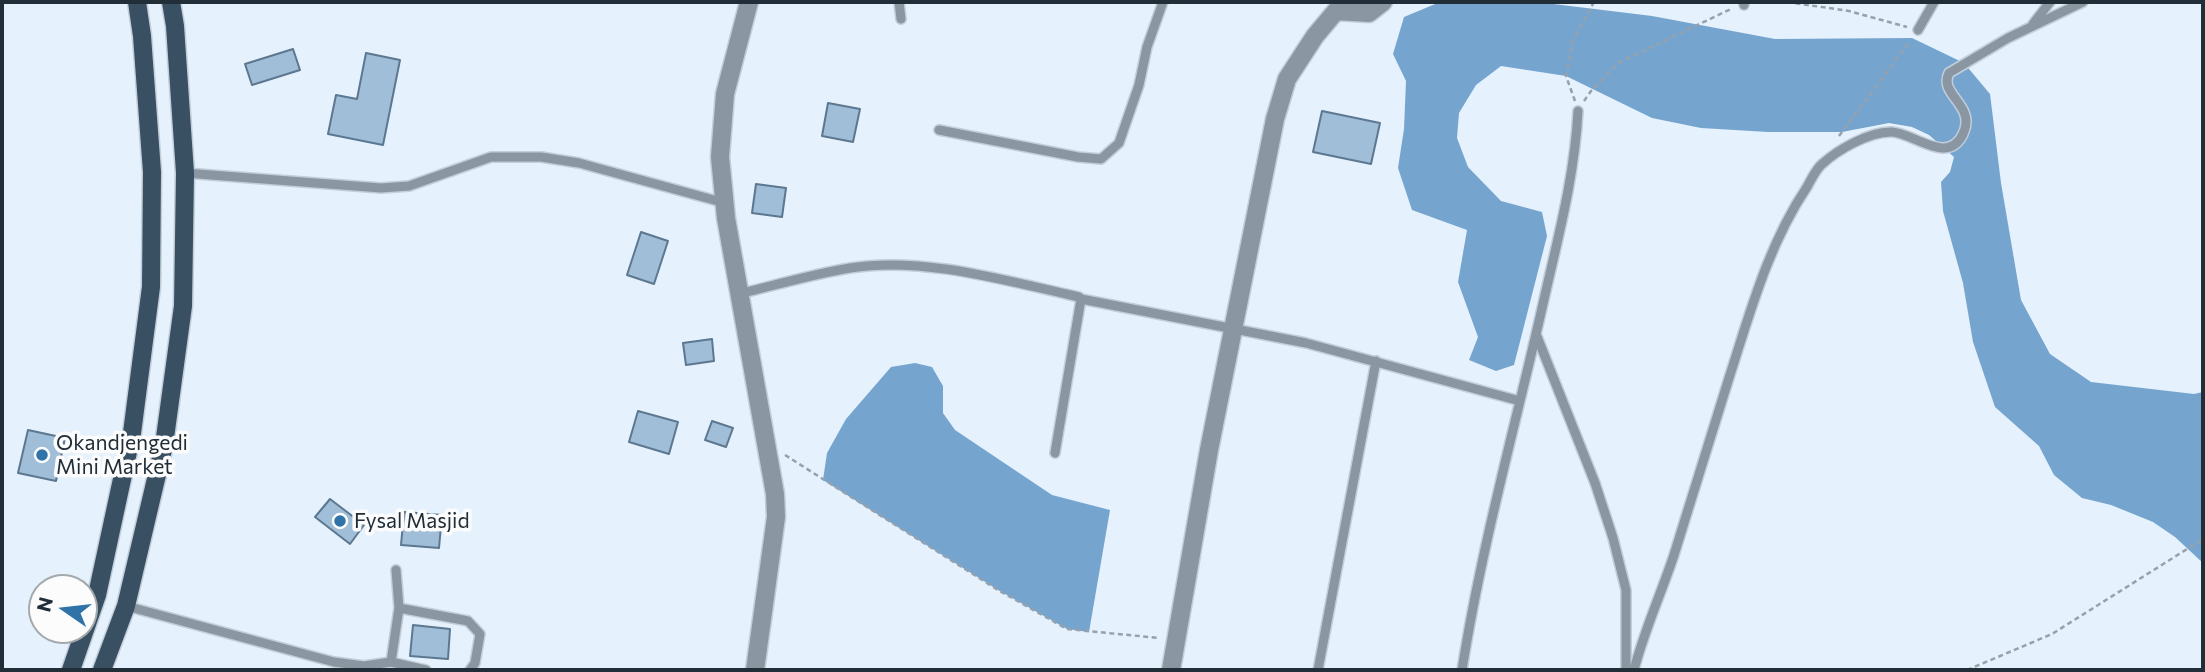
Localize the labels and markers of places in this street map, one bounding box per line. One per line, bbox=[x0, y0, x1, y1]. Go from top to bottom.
place label: Okandjengedi Mini Market bbox=[56, 430, 188, 480]
marker: Okandjengedi Mini Market bbox=[34, 447, 50, 463]
place label: Fysal Masjid bbox=[354, 508, 470, 534]
marker: Fysal Masjid bbox=[332, 513, 348, 529]

